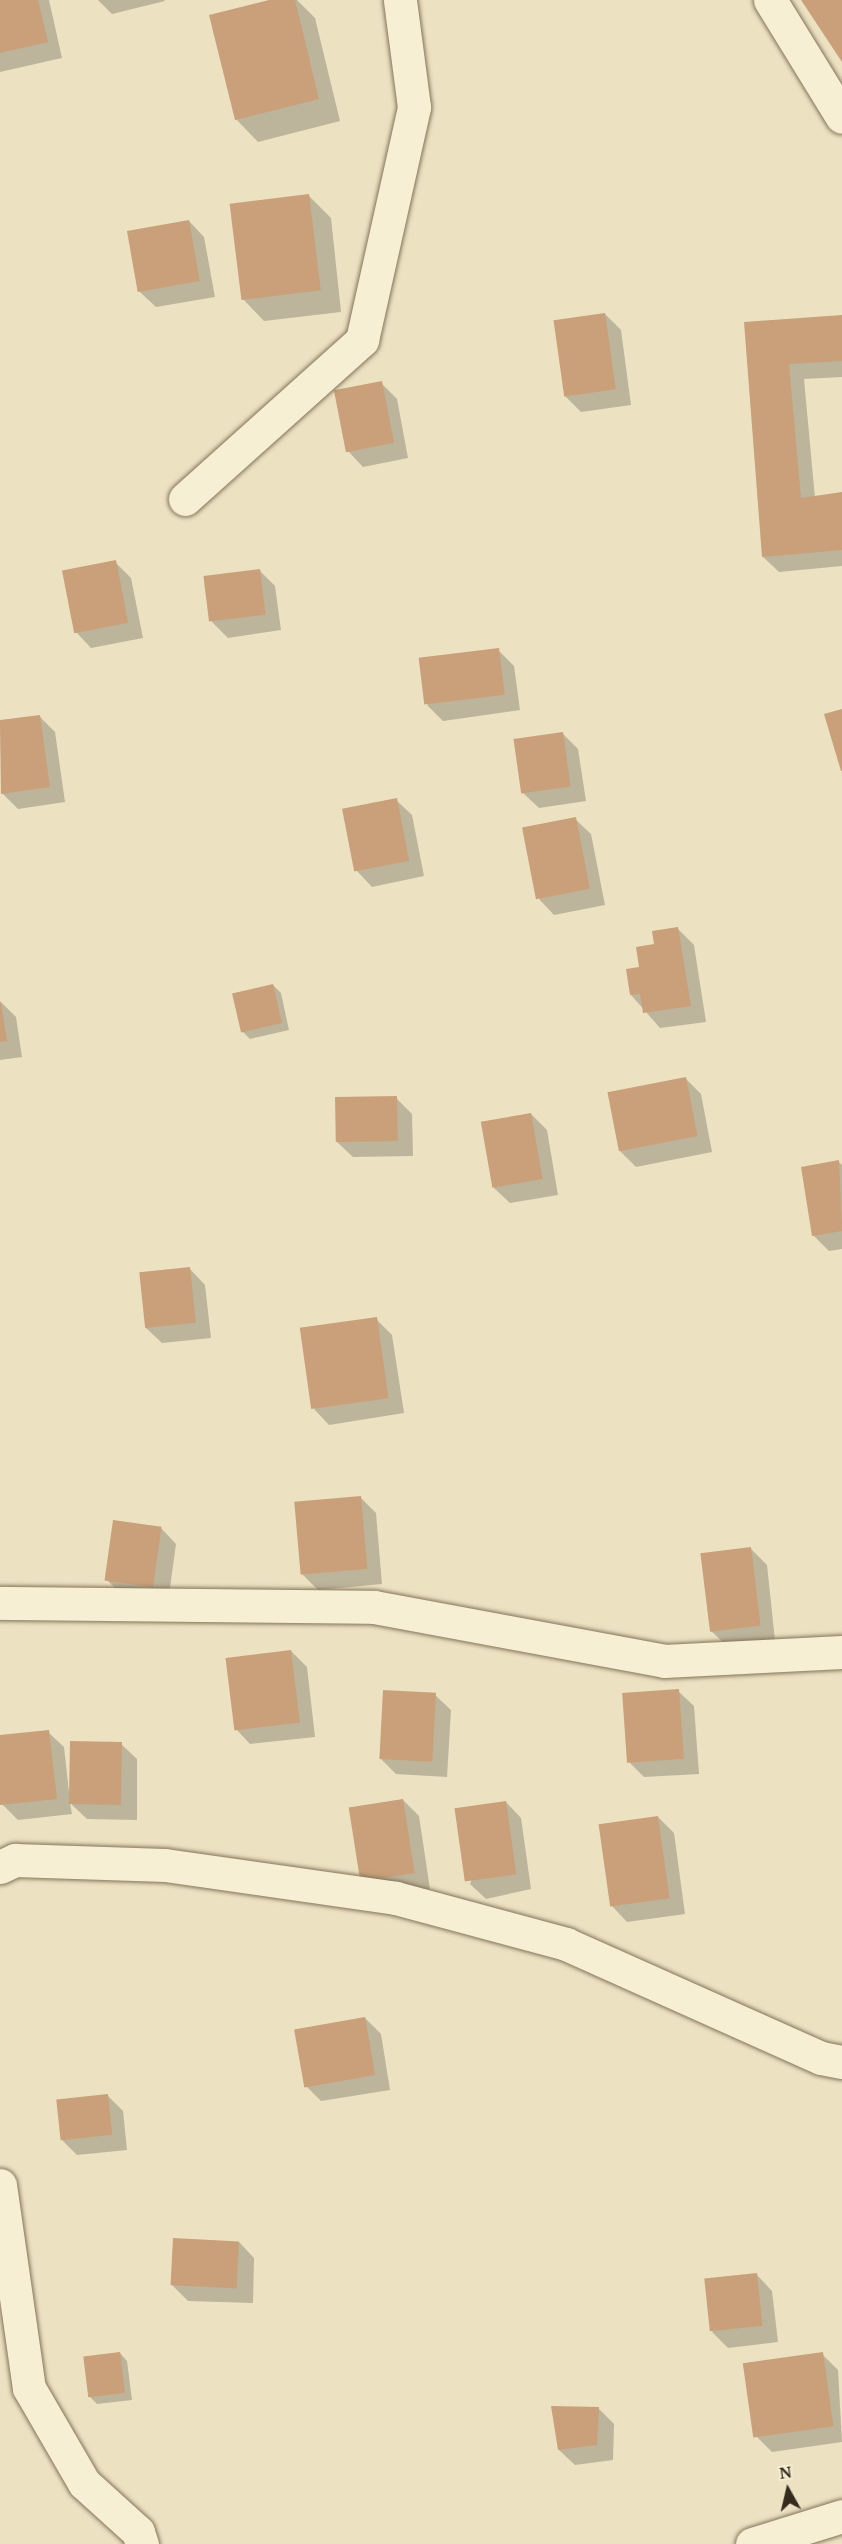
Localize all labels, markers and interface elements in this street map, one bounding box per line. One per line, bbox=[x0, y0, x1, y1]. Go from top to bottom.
north arrow bbox=[758, 2460, 818, 2520]
text: N bbox=[778, 2460, 793, 2484]

